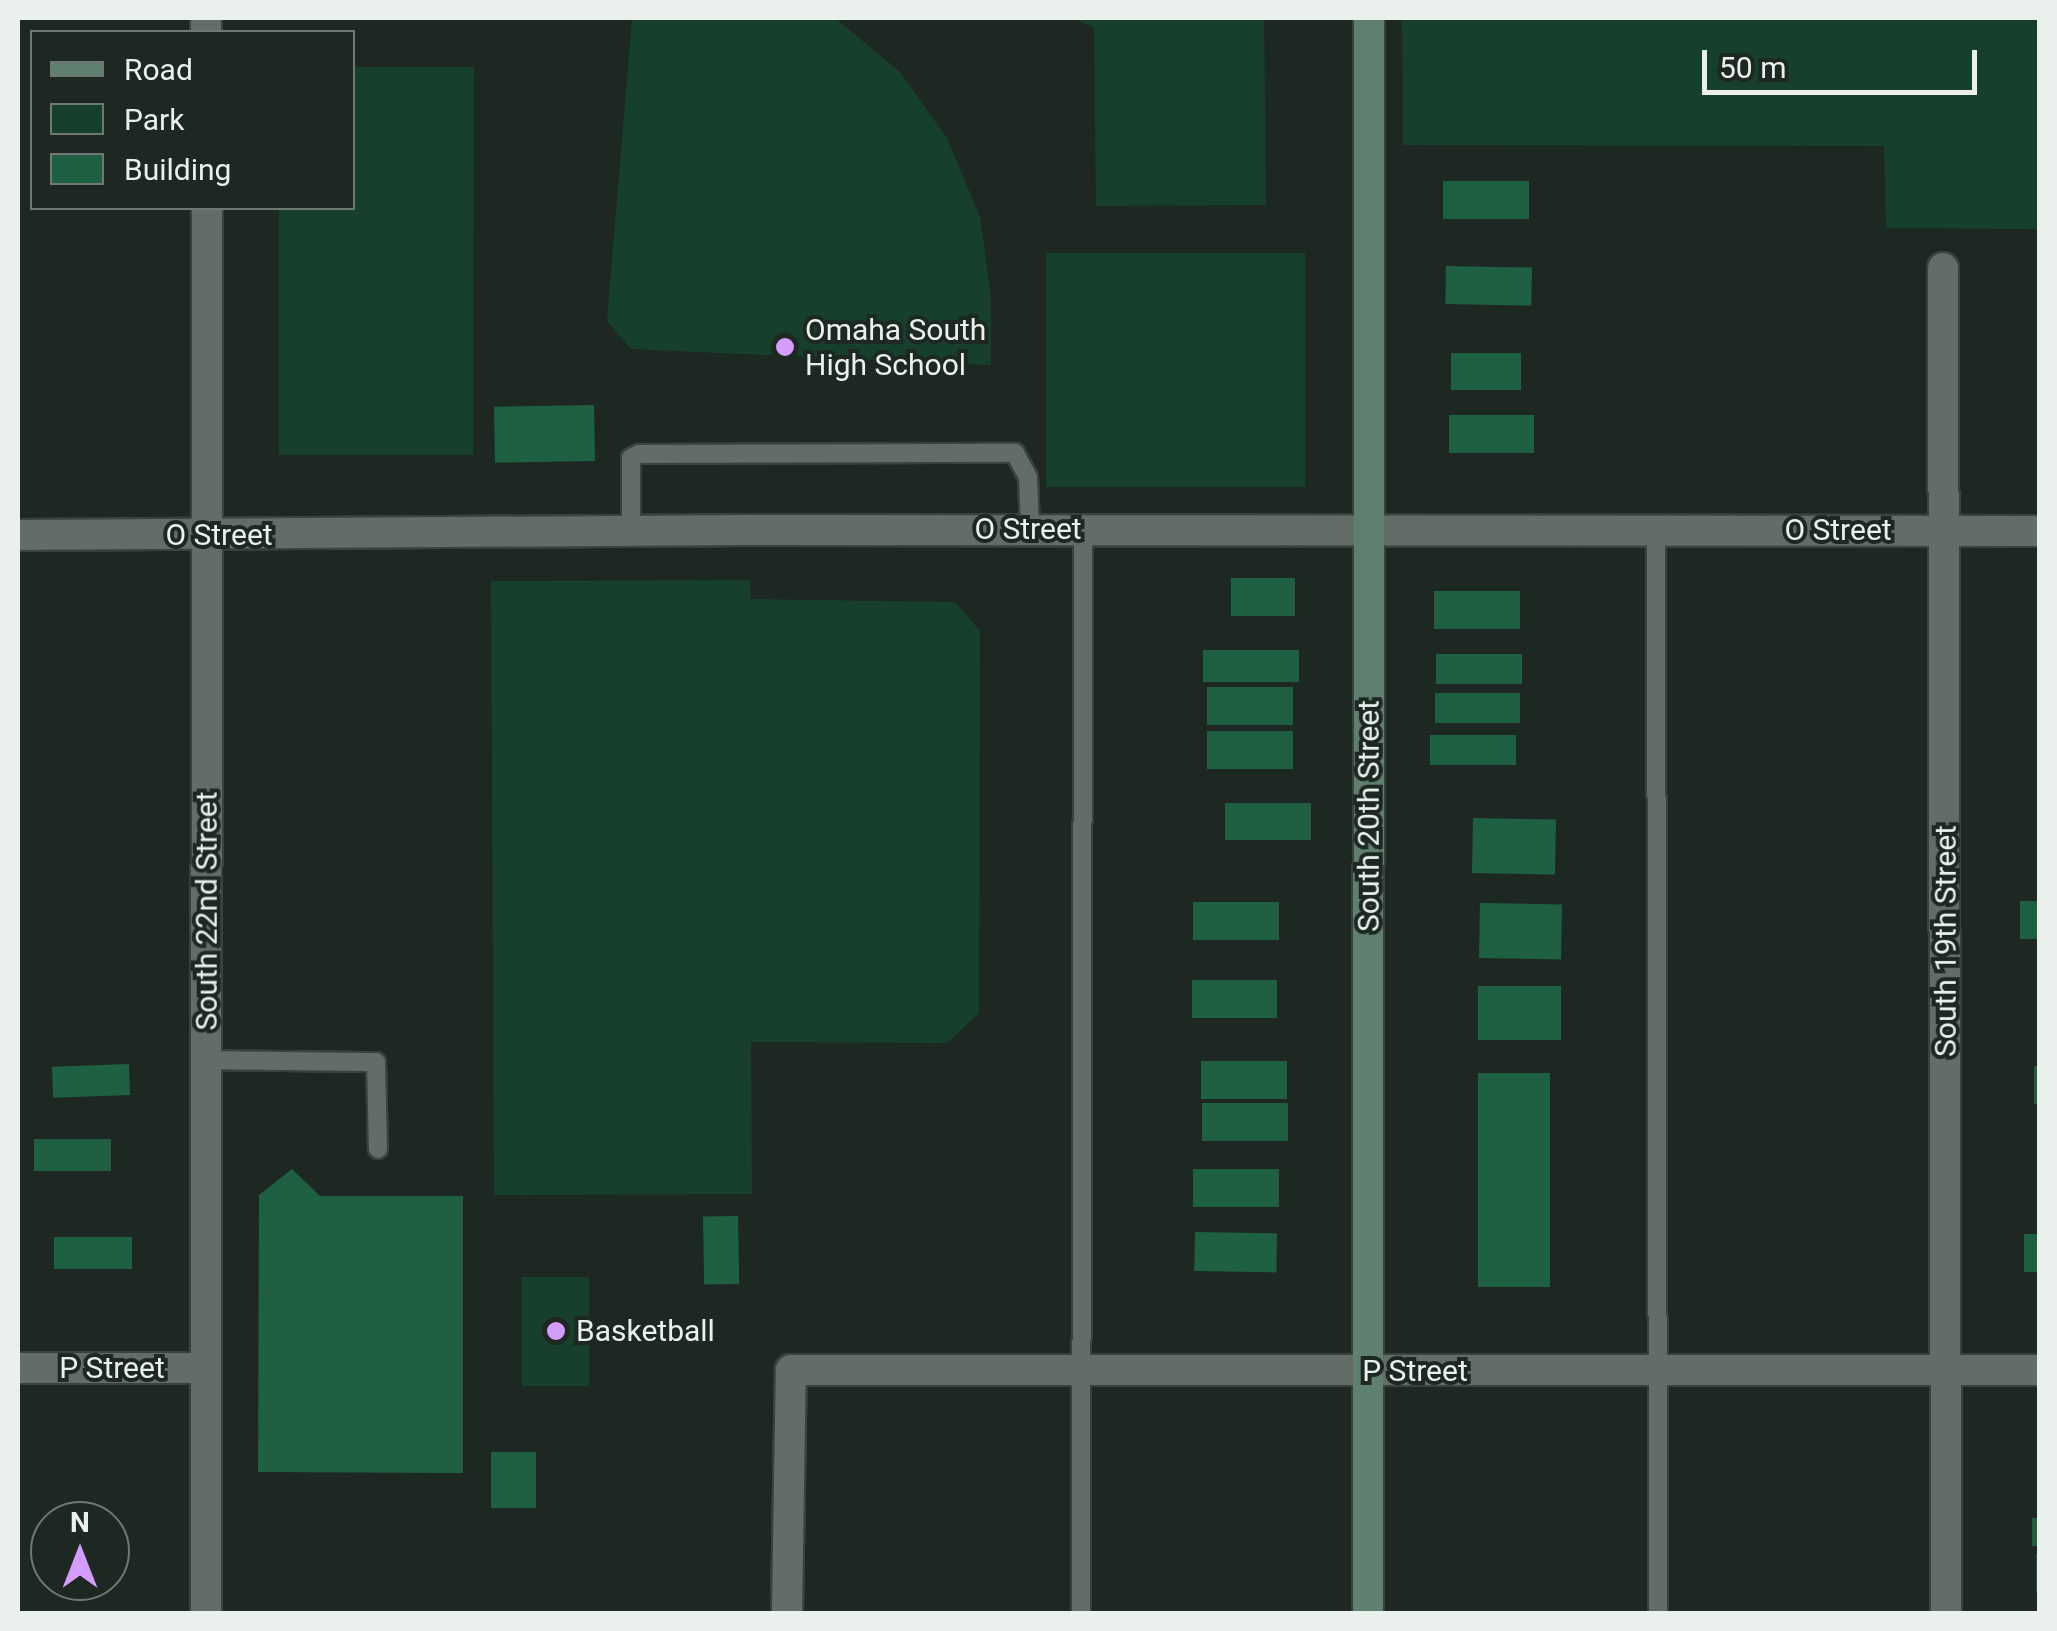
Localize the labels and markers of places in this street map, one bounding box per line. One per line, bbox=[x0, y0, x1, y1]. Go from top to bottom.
place label: Omaha South High School bbox=[805, 312, 986, 382]
marker: Omaha South High School bbox=[774, 336, 796, 358]
place label: Basketball bbox=[576, 1313, 715, 1349]
marker: Basketball bbox=[545, 1320, 567, 1342]

